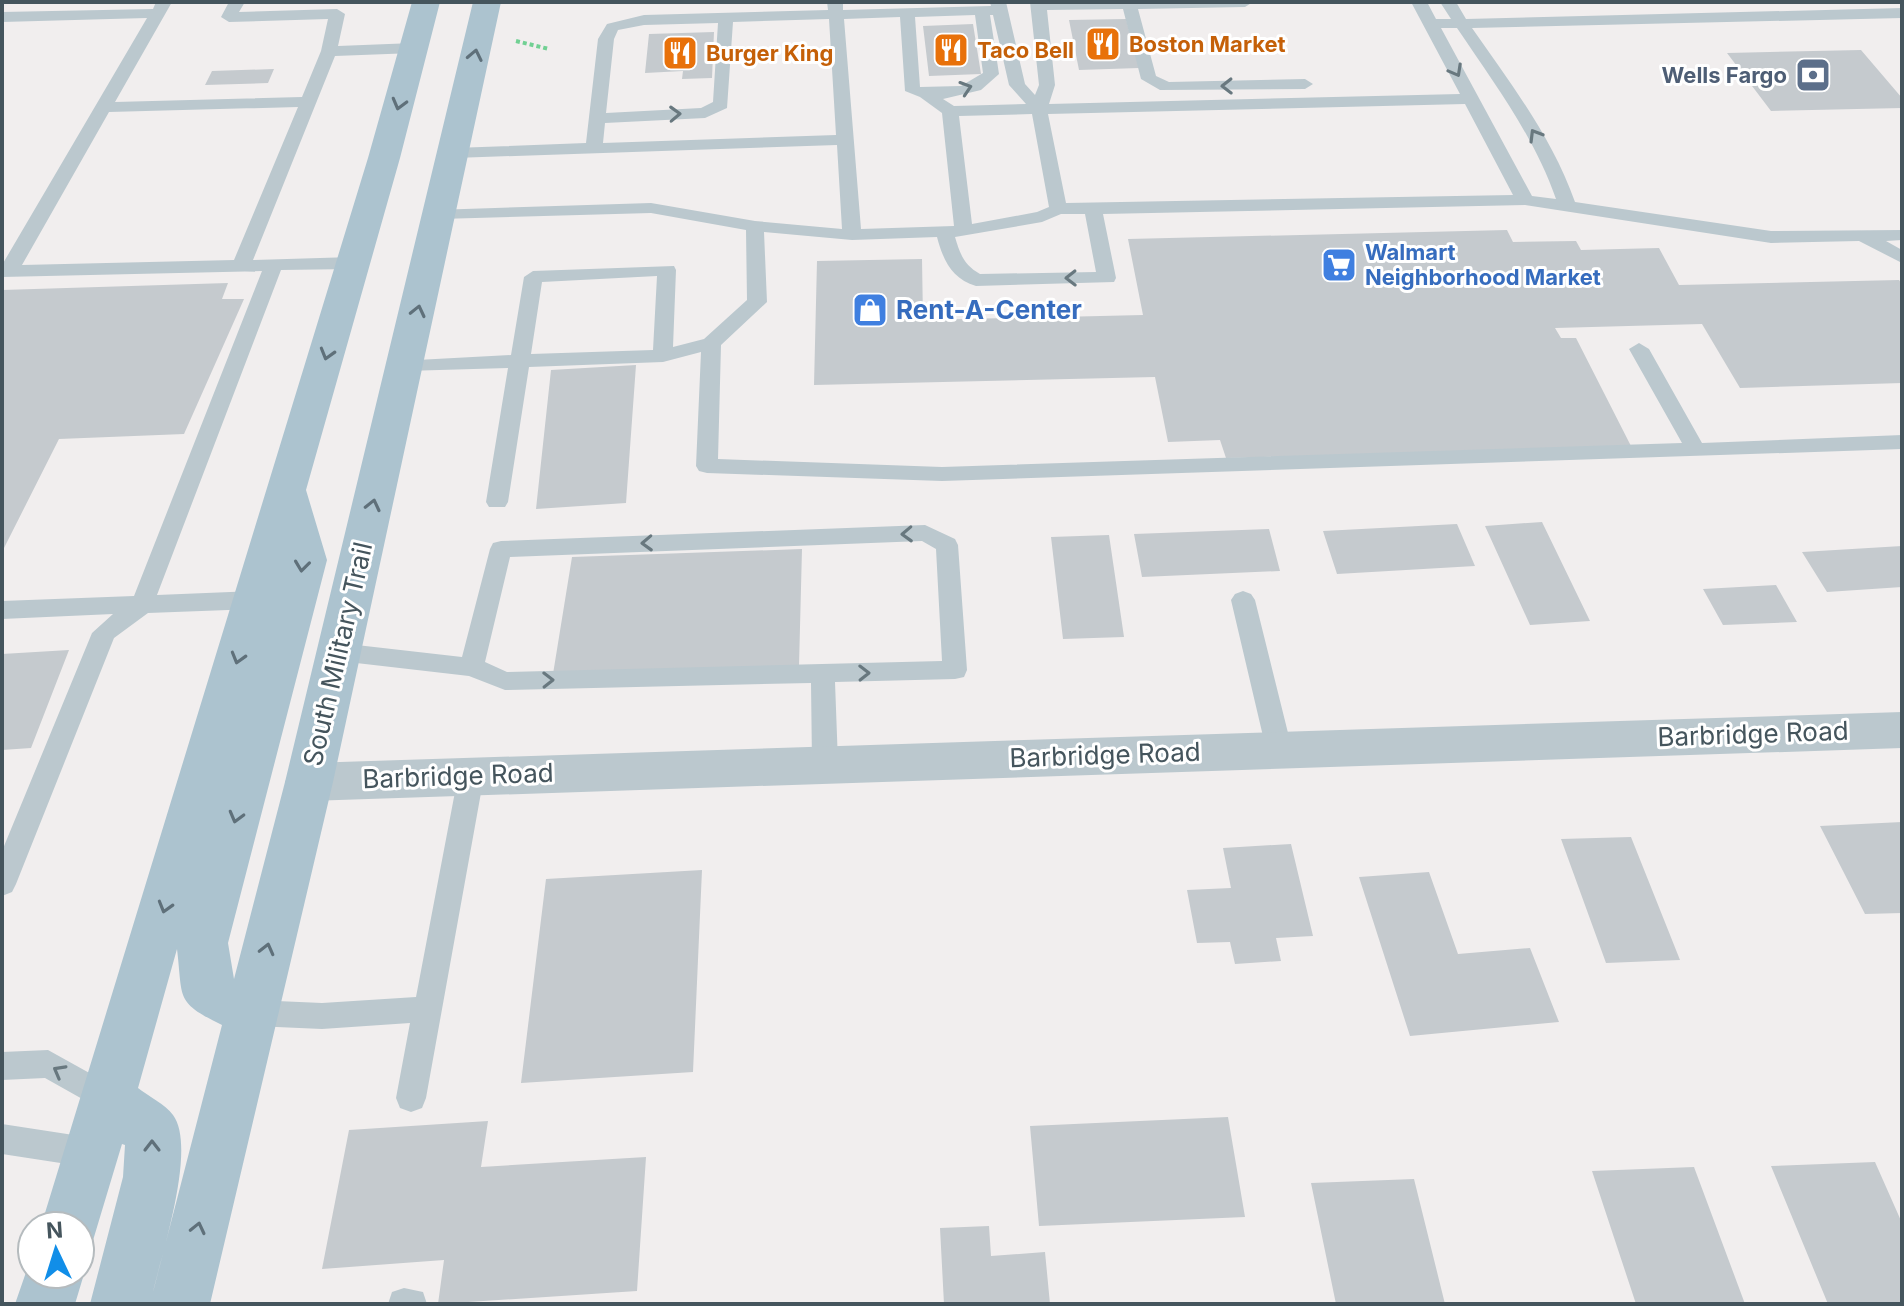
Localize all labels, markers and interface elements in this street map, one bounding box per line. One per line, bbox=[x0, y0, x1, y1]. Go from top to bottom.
restaurant icon: Boston Market bbox=[1084, 25, 1122, 63]
restaurant icon: Taco Bell bbox=[932, 31, 970, 69]
place label: Boston Market bbox=[1129, 31, 1286, 57]
restaurant icon: Burger King bbox=[661, 34, 699, 72]
place label: Taco Bell bbox=[977, 37, 1074, 63]
place label: Burger King bbox=[706, 40, 833, 66]
one-way arrow bbox=[466, 49, 483, 63]
bank icon: Wells Fargo bbox=[1794, 56, 1832, 94]
one-way arrow bbox=[1446, 62, 1462, 76]
place label: Wells Fargo bbox=[1662, 62, 1787, 88]
one-way arrow bbox=[1220, 77, 1233, 95]
one-way arrow bbox=[959, 81, 972, 97]
one-way arrow bbox=[391, 97, 408, 111]
one-way arrow bbox=[669, 106, 682, 123]
one-way arrow bbox=[1529, 129, 1545, 144]
place label: Walmart Neighborhood Market bbox=[1365, 239, 1601, 290]
supermarket icon: Walmart Neighborhood Market bbox=[1320, 246, 1358, 284]
one-way arrow bbox=[1064, 270, 1077, 287]
shop icon: Rent-A-Center bbox=[851, 291, 889, 329]
place label: Rent-A-Center bbox=[896, 294, 1082, 325]
one-way arrow bbox=[408, 305, 425, 318]
one-way arrow bbox=[319, 347, 336, 361]
one-way arrow bbox=[364, 498, 381, 512]
one-way arrow bbox=[900, 525, 913, 542]
one-way arrow bbox=[640, 535, 653, 552]
street label: South Military Trail bbox=[297, 539, 378, 769]
one-way arrow bbox=[294, 560, 311, 573]
one-way arrow bbox=[231, 650, 247, 664]
one-way arrow bbox=[858, 664, 871, 681]
one-way arrow bbox=[542, 671, 555, 688]
street label: Barbridge Road bbox=[1657, 715, 1849, 752]
street label: Barbridge Road bbox=[1009, 736, 1201, 773]
street label: Barbridge Road bbox=[362, 757, 554, 794]
one-way arrow bbox=[229, 810, 245, 824]
one-way arrow bbox=[158, 900, 174, 914]
one-way arrow bbox=[258, 942, 275, 956]
one-way arrow bbox=[52, 1065, 67, 1080]
one-way arrow bbox=[143, 1139, 161, 1152]
north arrow bbox=[16, 1210, 96, 1290]
text: N bbox=[45, 1216, 64, 1244]
one-way arrow bbox=[189, 1222, 206, 1235]

